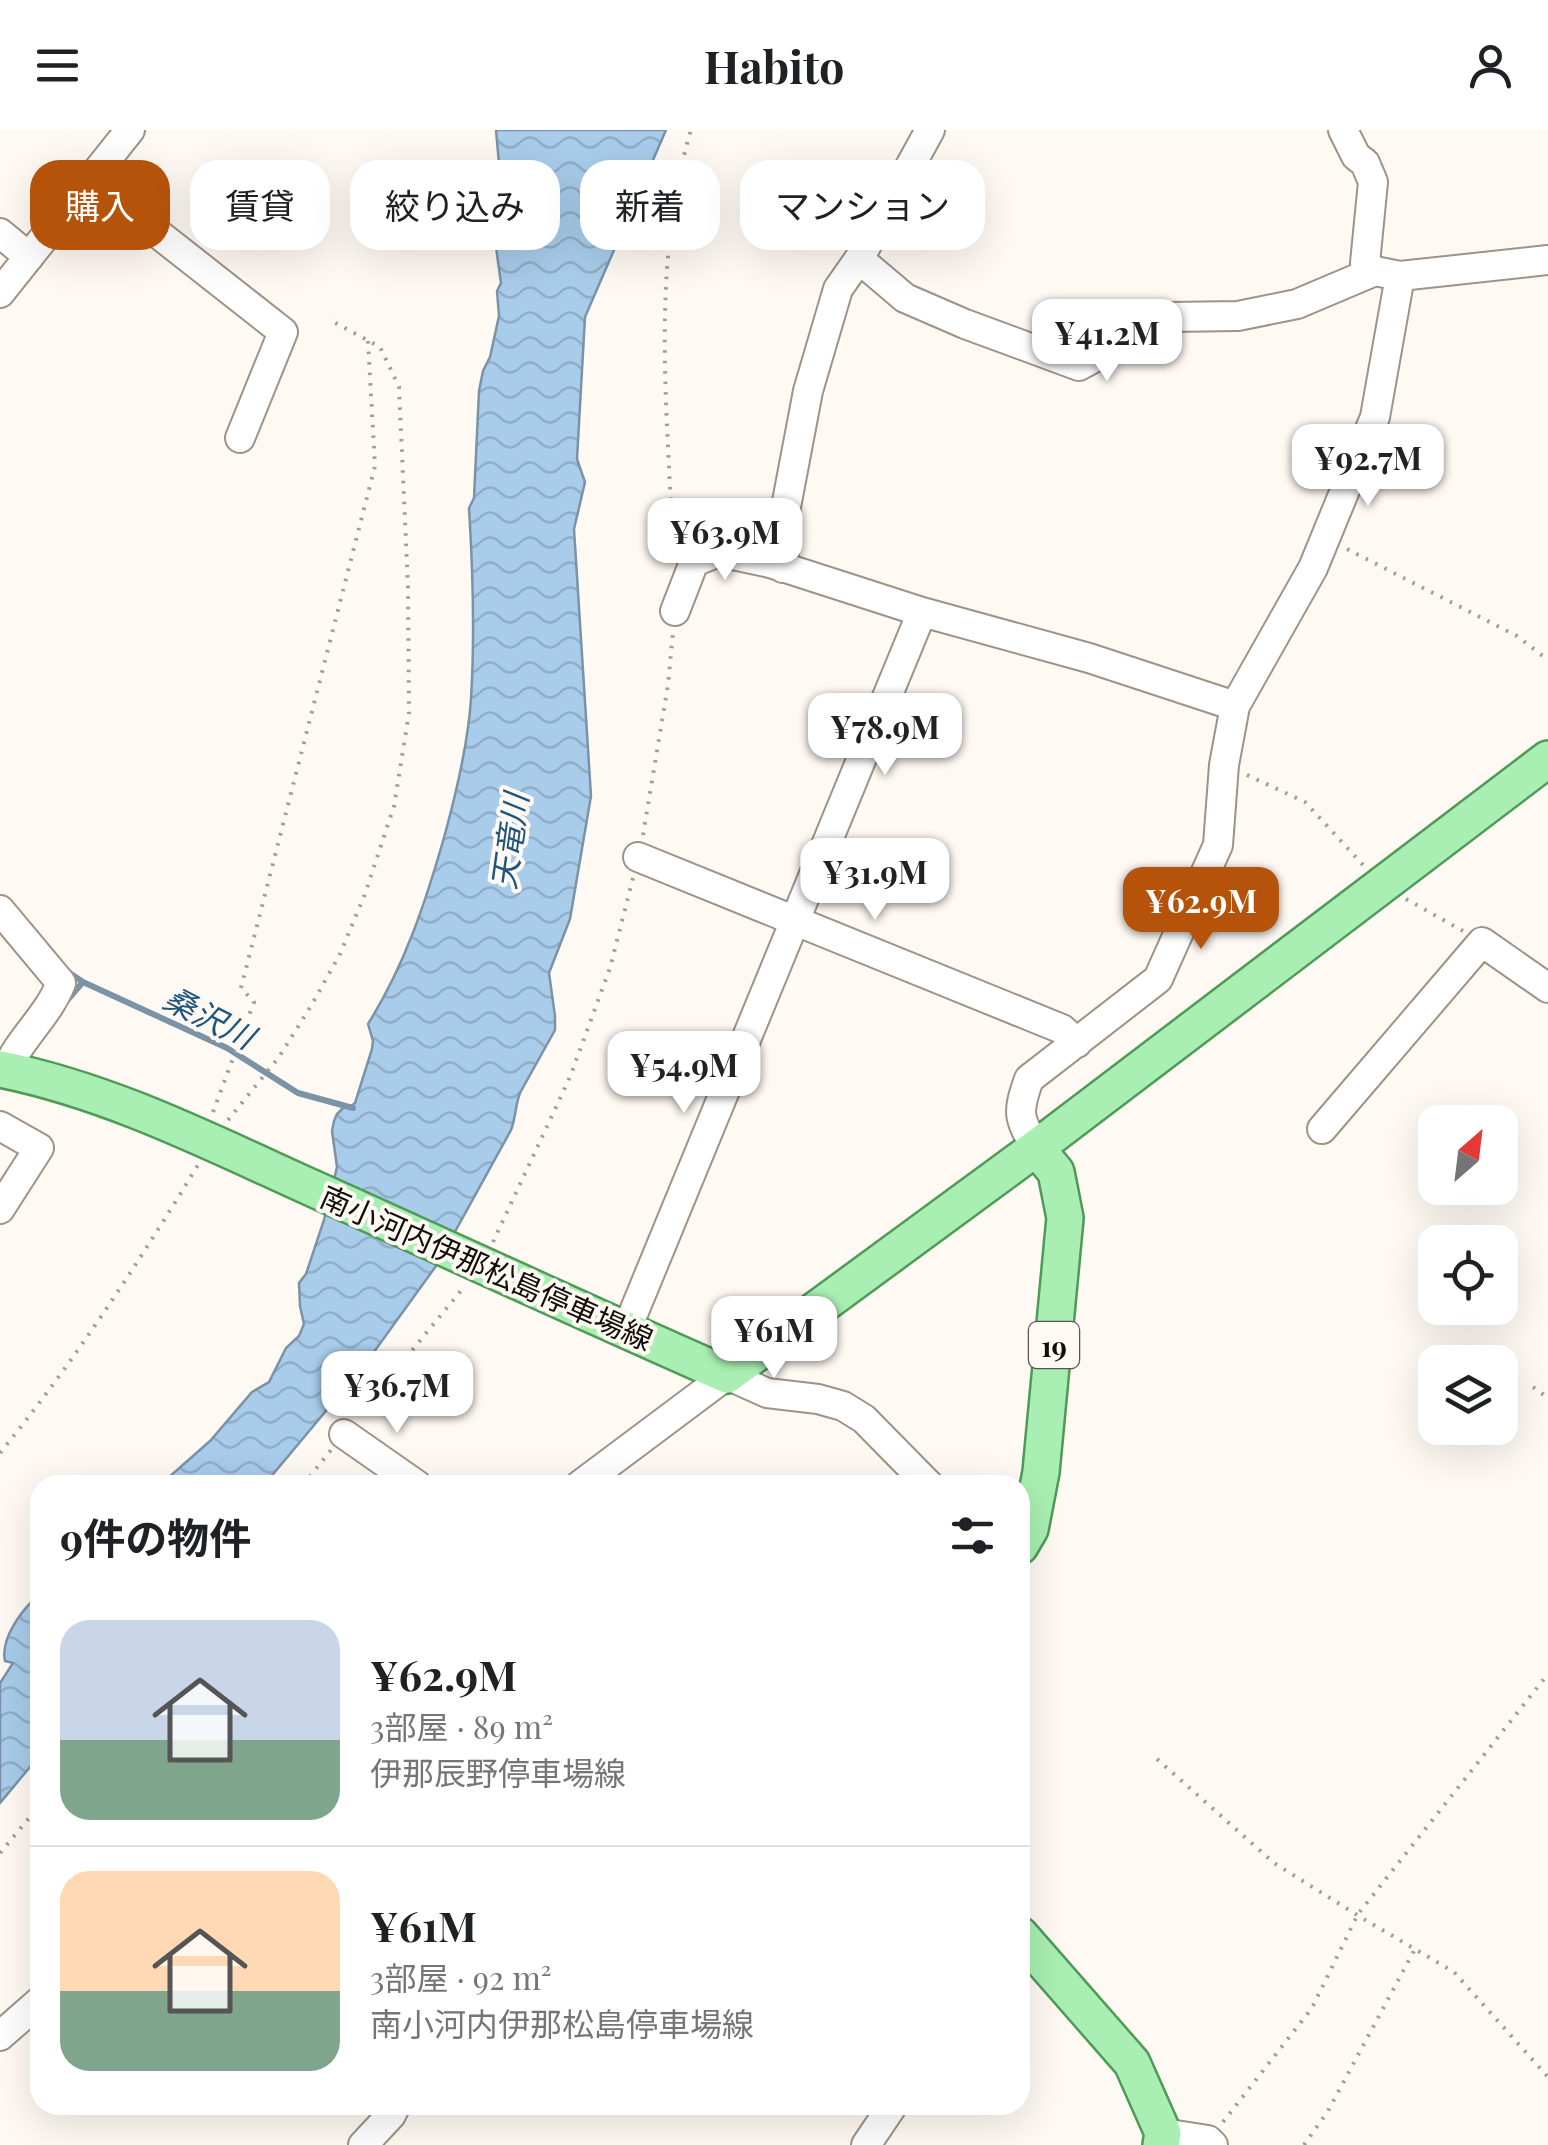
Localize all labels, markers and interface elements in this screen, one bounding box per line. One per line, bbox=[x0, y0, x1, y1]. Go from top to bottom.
text: Habito bbox=[704, 35, 844, 95]
icon: menu bbox=[30, 38, 85, 93]
icon: person bbox=[1463, 38, 1518, 93]
chip: 購入 bbox=[30, 160, 170, 250]
chip: 賃貸 bbox=[190, 160, 330, 250]
chip: 絞り込み bbox=[350, 160, 560, 250]
chip: 新着 bbox=[580, 160, 720, 250]
chip: マンション bbox=[740, 160, 985, 250]
pin: ¥41.2M bbox=[1026, 299, 1188, 384]
text: ¥41.2M bbox=[1054, 310, 1160, 353]
pin: ¥92.7M bbox=[1287, 424, 1449, 509]
text: ¥92.7M bbox=[1314, 435, 1422, 478]
pin: ¥63.9M bbox=[644, 498, 806, 583]
text: ¥63.9M bbox=[669, 509, 781, 552]
pin: ¥78.9M bbox=[804, 693, 966, 778]
text: ¥78.9M bbox=[830, 704, 940, 747]
water label: 天竜川 bbox=[480, 788, 536, 892]
pin: ¥31.9M bbox=[794, 838, 956, 923]
text: ¥31.9M bbox=[822, 849, 928, 892]
pin: ¥62.9M bbox=[1120, 867, 1282, 952]
text: ¥62.9M bbox=[1145, 878, 1257, 921]
water label: 桑沢川 bbox=[157, 975, 265, 1058]
pin: ¥54.9M bbox=[603, 1031, 765, 1116]
text: ¥54.9M bbox=[629, 1042, 739, 1085]
north arrow bbox=[1418, 1105, 1518, 1205]
map controls bbox=[1418, 1105, 1518, 1445]
street label: 南小河内伊那松島停車場線 bbox=[314, 1176, 660, 1358]
button: locate bbox=[1418, 1225, 1518, 1325]
pin: ¥61M bbox=[715, 1296, 833, 1381]
text: ¥61M bbox=[733, 1307, 815, 1350]
road number: 19 bbox=[1029, 1322, 1079, 1368]
button: layers bbox=[1418, 1345, 1518, 1445]
pin: ¥36.7M bbox=[316, 1351, 478, 1436]
text: ¥36.7M bbox=[343, 1362, 451, 1405]
icon: filters bbox=[945, 1508, 1000, 1563]
text: 9件の物件 bbox=[60, 1509, 251, 1565]
text: ¥62.9M bbox=[370, 1646, 517, 1702]
icon: home bbox=[140, 1660, 260, 1780]
text: 3部屋 · 89 m² bbox=[370, 1704, 553, 1747]
text: 伊那辰野停車場線 bbox=[370, 1750, 626, 1793]
text: ¥61M bbox=[370, 1897, 477, 1953]
icon: home bbox=[140, 1911, 260, 2031]
text: 3部屋 · 92 m² bbox=[370, 1955, 552, 1998]
text: 南小河内伊那松島停車場線 bbox=[370, 2001, 754, 2044]

